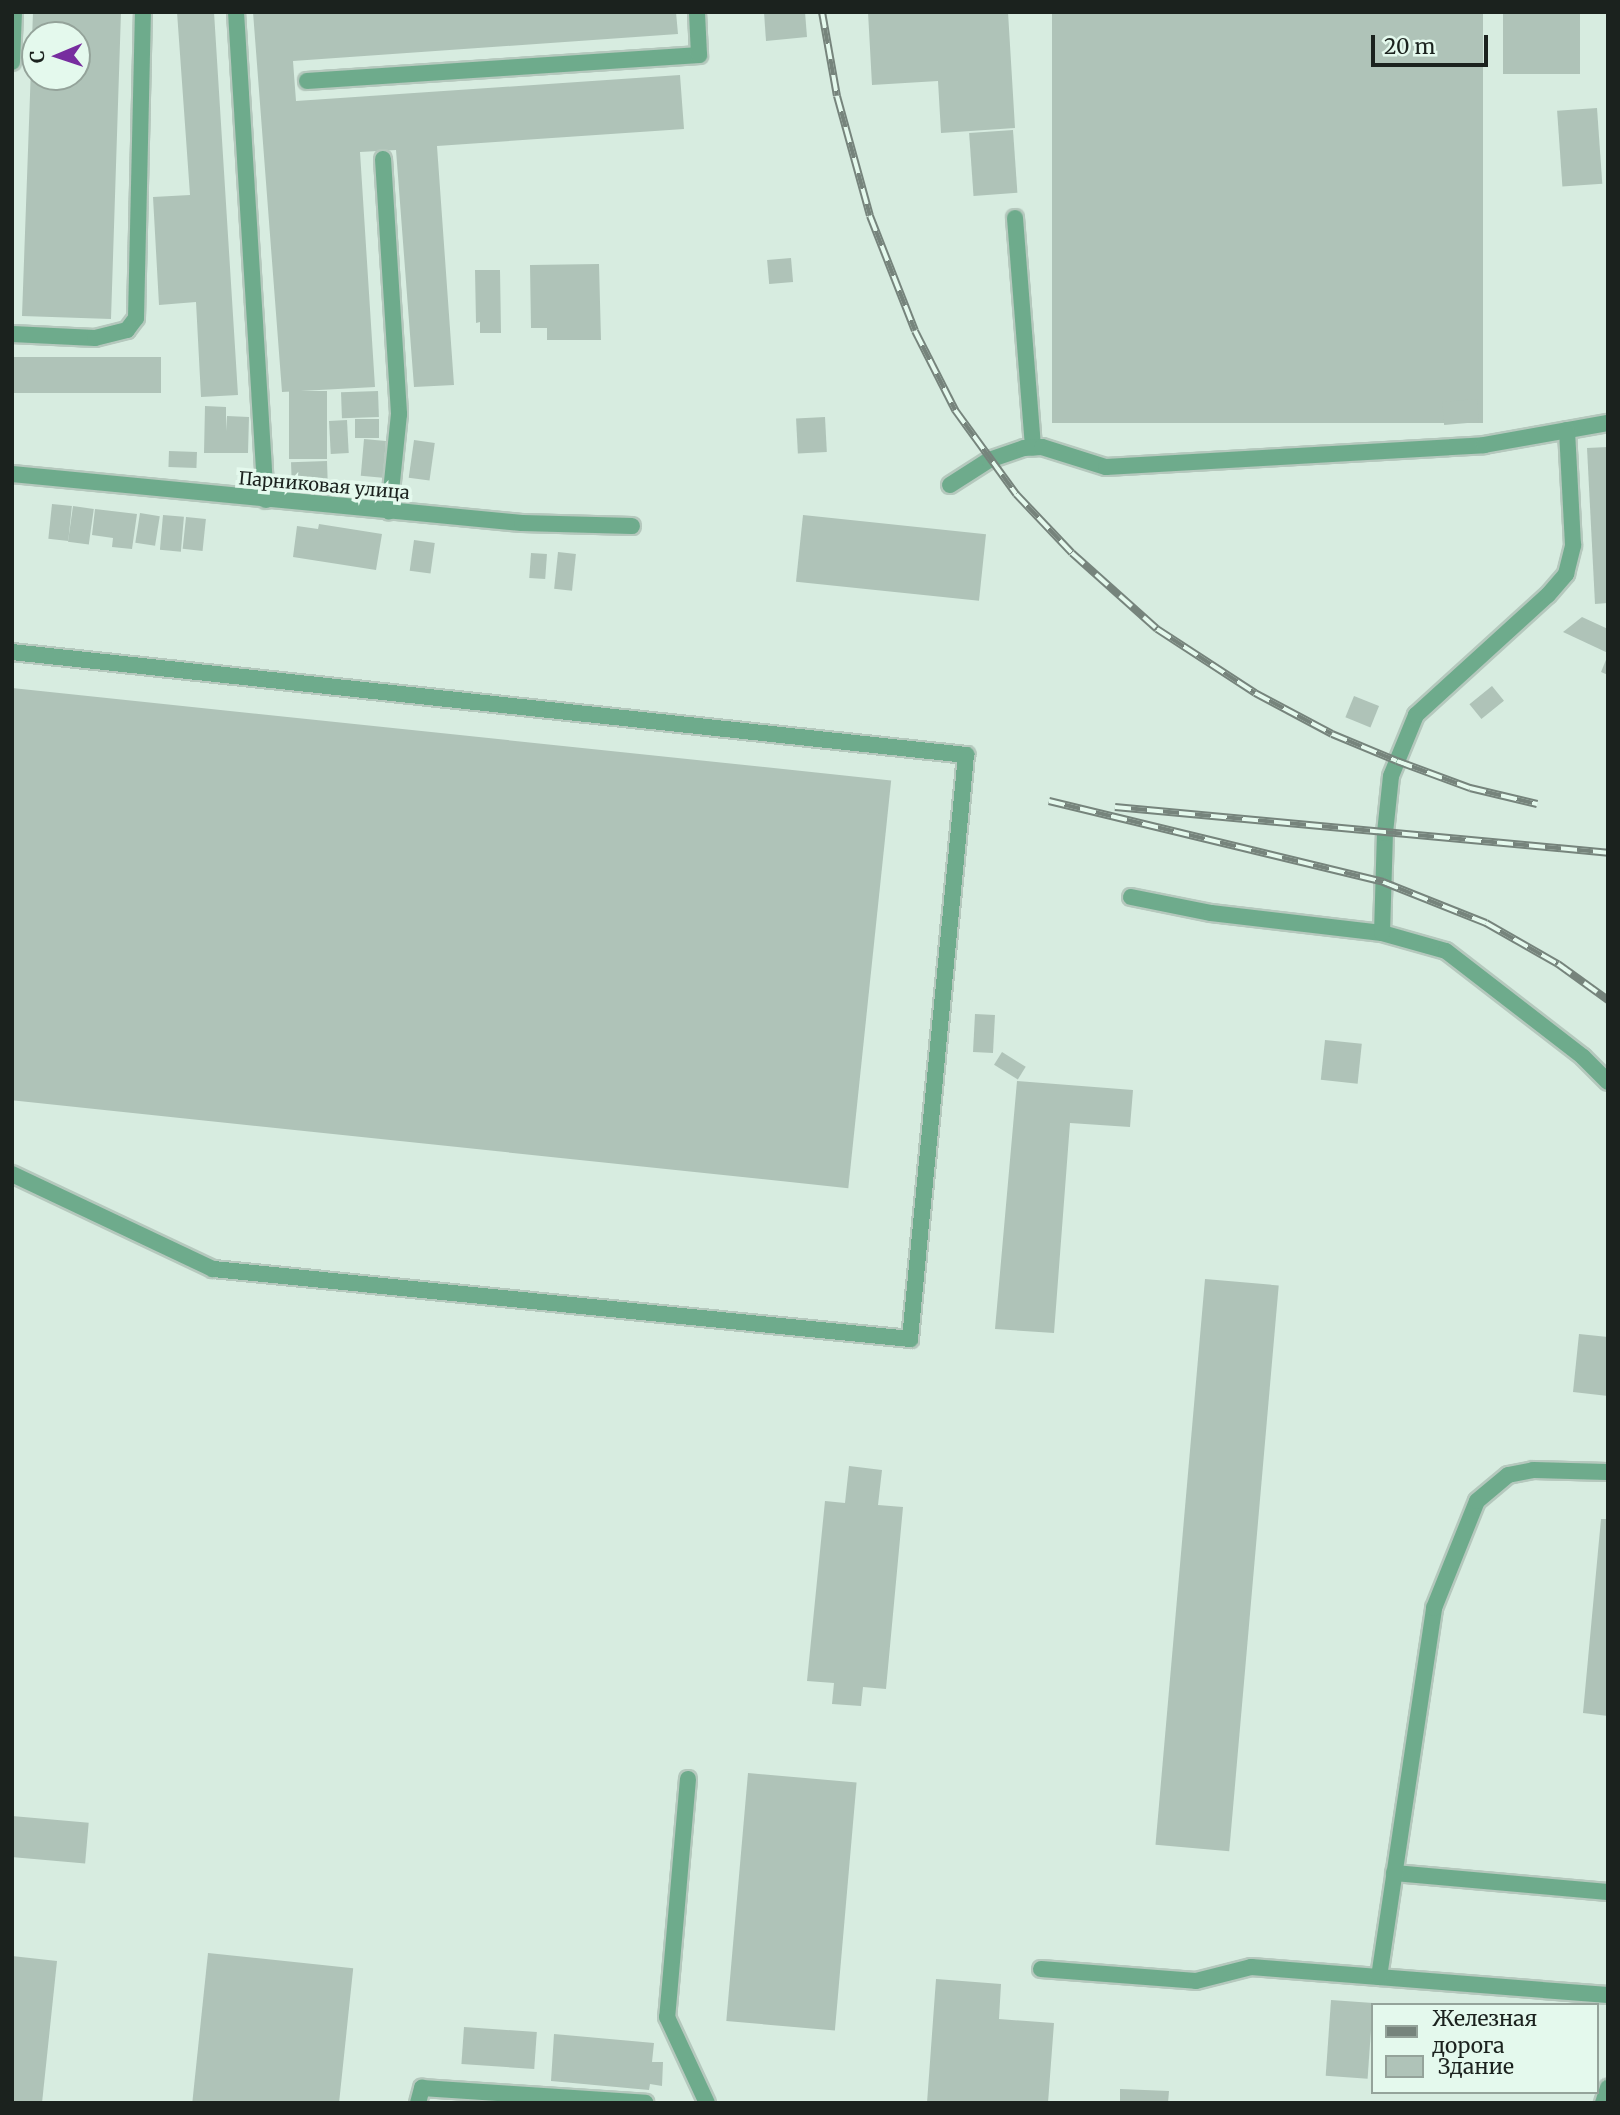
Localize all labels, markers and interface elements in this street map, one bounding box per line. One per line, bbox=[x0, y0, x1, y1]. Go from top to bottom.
north arrow bbox=[21, 21, 91, 91]
scale bar bbox=[1375, 21, 1492, 65]
text: 20 m bbox=[1384, 33, 1435, 60]
text: С bbox=[25, 50, 49, 63]
street label: Парниковая улица bbox=[238, 468, 410, 504]
legend bbox=[1372, 2003, 1599, 2094]
text: Железная дорога bbox=[1432, 2005, 1537, 2059]
text: Здание bbox=[1438, 2053, 1514, 2080]

